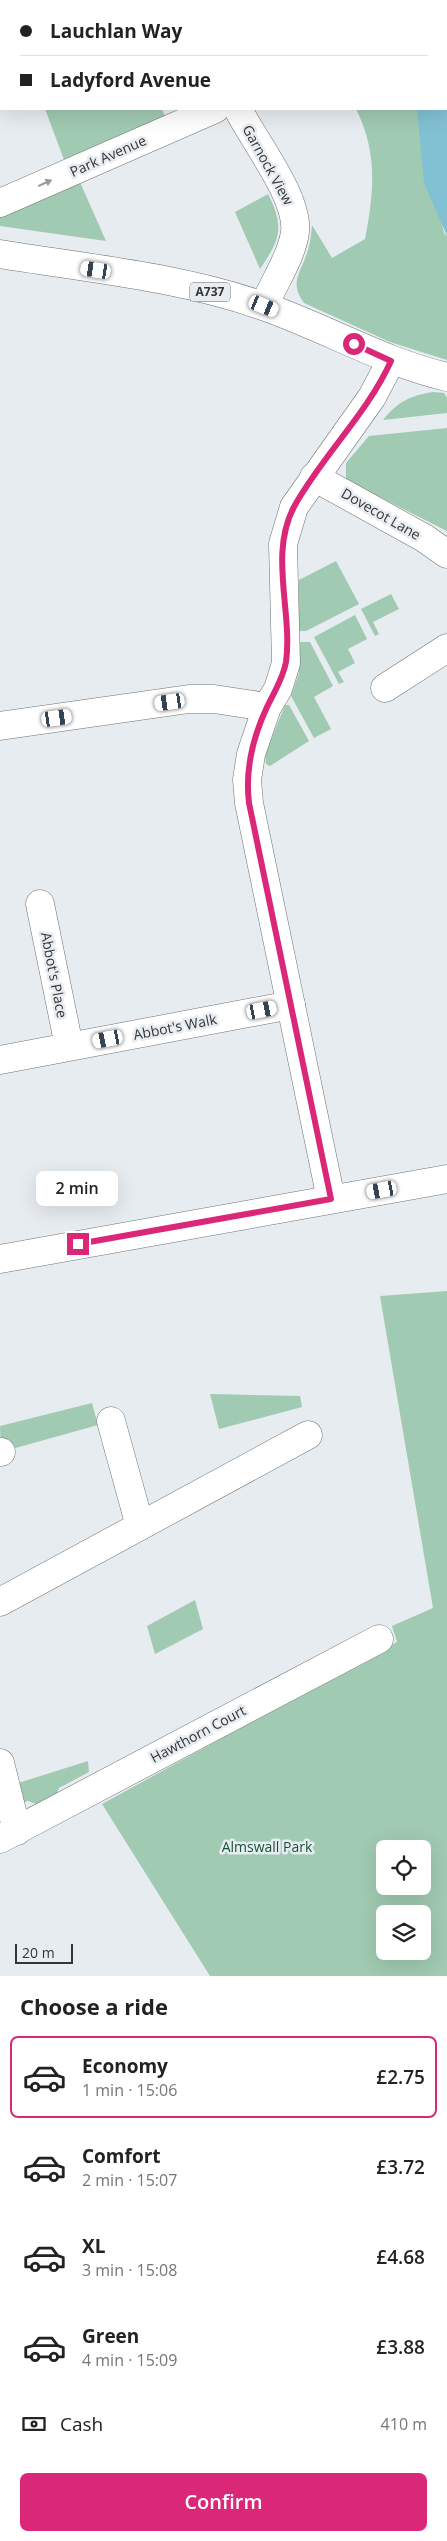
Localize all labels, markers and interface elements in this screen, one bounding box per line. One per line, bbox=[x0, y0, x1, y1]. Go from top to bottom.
text: Lauchlan Way bbox=[50, 18, 182, 44]
text: Ladyford Avenue bbox=[50, 67, 211, 93]
street label: Garnock View bbox=[239, 121, 298, 208]
street label: Park Avenue bbox=[67, 130, 149, 181]
one-way arrow bbox=[38, 179, 52, 187]
car bbox=[80, 260, 111, 280]
road number: A737 bbox=[190, 282, 230, 302]
car bbox=[247, 293, 280, 319]
route start bbox=[343, 333, 365, 355]
street label: Dovecot Lane bbox=[338, 483, 425, 544]
car bbox=[154, 692, 185, 712]
car bbox=[41, 708, 72, 728]
street label: Abbot's Place bbox=[37, 930, 72, 1020]
car bbox=[245, 1000, 278, 1020]
street label: Abbot's Walk bbox=[132, 1009, 219, 1044]
car bbox=[91, 1029, 124, 1049]
callout: 2 min bbox=[37, 1172, 119, 1206]
text: 2 min bbox=[55, 1177, 99, 1199]
car bbox=[365, 1180, 398, 1200]
route end bbox=[67, 1233, 89, 1255]
street label: Hawthorn Court bbox=[147, 1700, 249, 1767]
park label: Almswall Park bbox=[222, 1837, 313, 1856]
map controls bbox=[376, 1840, 431, 1960]
button: locate bbox=[376, 1840, 431, 1895]
button: layers bbox=[376, 1905, 431, 1960]
scale bar bbox=[15, 1941, 72, 1964]
text: 20 m bbox=[22, 1943, 55, 1962]
text: Choose a ride bbox=[20, 1991, 168, 2021]
text: Economy bbox=[82, 2053, 168, 2079]
icon: car bbox=[22, 2055, 67, 2100]
text: £2.75 bbox=[376, 2064, 425, 2090]
text: 1 min · 15:06 bbox=[82, 2079, 177, 2101]
text: Comfort bbox=[82, 2143, 161, 2169]
icon: car bbox=[22, 2145, 67, 2190]
text: £3.72 bbox=[376, 2154, 425, 2180]
text: 2 min · 15:07 bbox=[82, 2169, 177, 2191]
text: XL bbox=[82, 2233, 105, 2259]
icon: car bbox=[22, 2235, 67, 2280]
text: £4.68 bbox=[376, 2244, 425, 2270]
text: 3 min · 15:08 bbox=[82, 2259, 177, 2281]
text: Green bbox=[82, 2323, 139, 2349]
icon: car bbox=[22, 2325, 67, 2370]
text: £3.88 bbox=[376, 2334, 425, 2360]
text: 4 min · 15:09 bbox=[82, 2349, 177, 2371]
icon: cash bbox=[20, 2410, 48, 2438]
text: Cash bbox=[60, 2411, 103, 2437]
text: 410 m bbox=[381, 2413, 427, 2435]
button: Confirm bbox=[20, 2473, 427, 2531]

